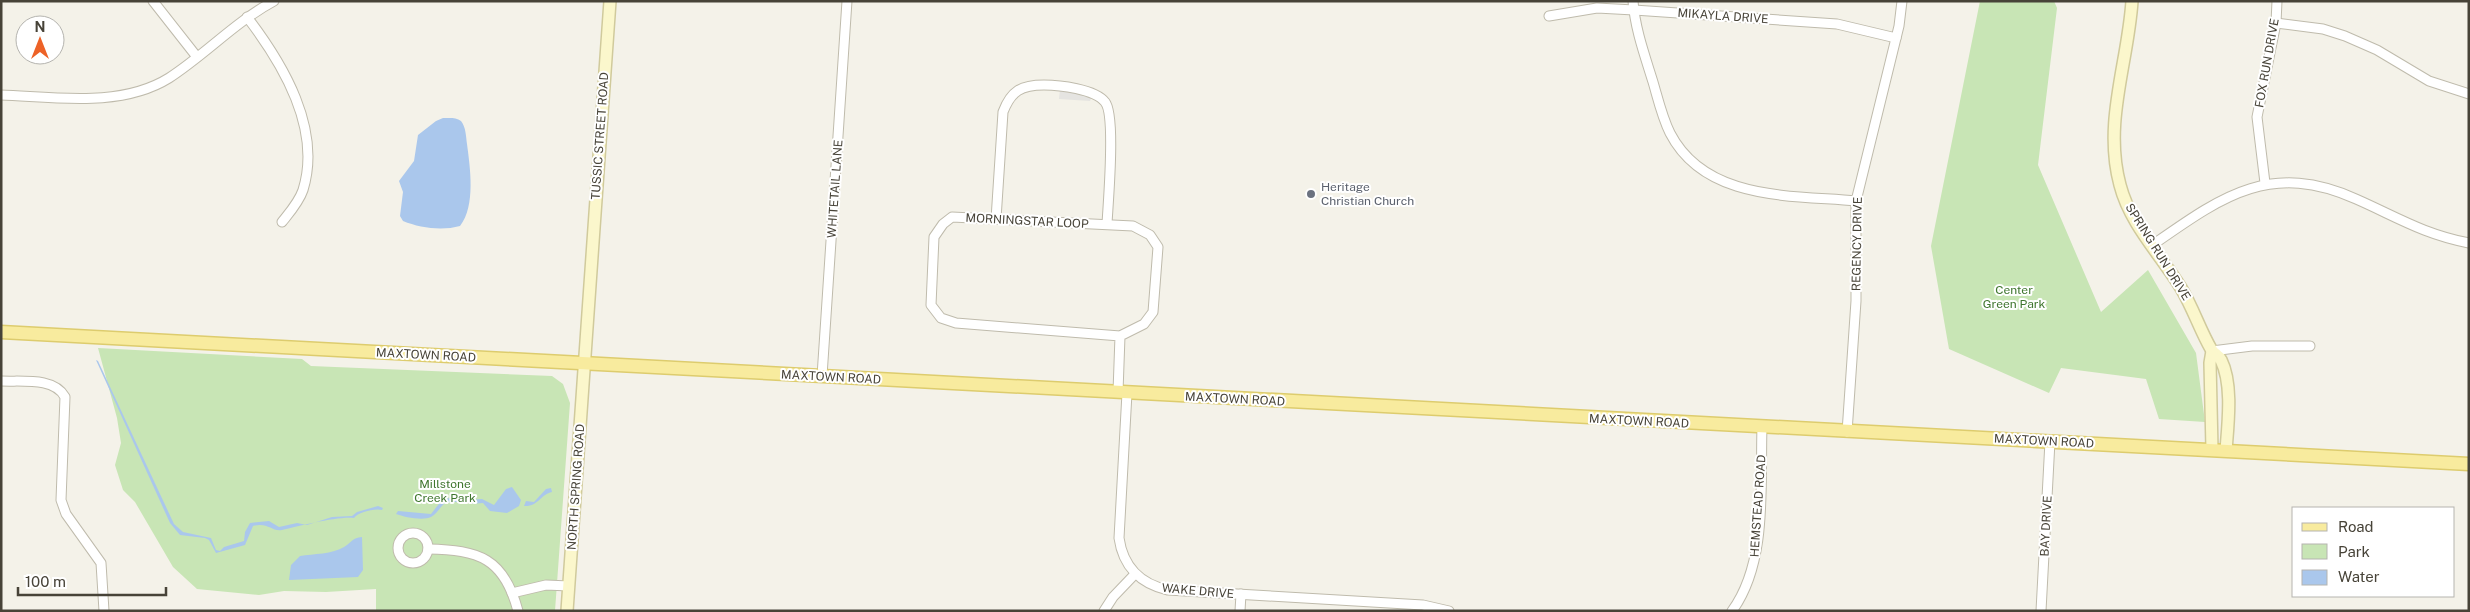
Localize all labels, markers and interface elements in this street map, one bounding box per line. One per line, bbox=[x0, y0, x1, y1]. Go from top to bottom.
street label: MIKAYLA DRIVE bbox=[1677, 6, 1769, 26]
north arrow bbox=[15, 15, 65, 65]
street label: FOX RUN DRIVE bbox=[2252, 17, 2282, 109]
text: N bbox=[35, 19, 45, 35]
street label: TUSSIC STREET ROAD bbox=[589, 72, 611, 200]
street label: WHITETAIL LANE bbox=[825, 139, 845, 239]
place label: Heritage Christian Church bbox=[1321, 180, 1414, 208]
marker: Heritage Christian Church bbox=[1305, 188, 1317, 200]
street label: REGENCY DRIVE bbox=[1849, 197, 1865, 291]
street label: SPRING RUN DRIVE bbox=[2123, 201, 2193, 303]
street label: MORNINGSTAR LOOP bbox=[965, 211, 1089, 231]
park label: Center Green Park bbox=[1983, 283, 2045, 311]
street label: MAXTOWN ROAD bbox=[376, 345, 476, 365]
street label: MAXTOWN ROAD bbox=[781, 367, 881, 387]
street label: MAXTOWN ROAD bbox=[1185, 389, 1285, 409]
street label: MAXTOWN ROAD bbox=[1589, 411, 1689, 431]
street label: NORTH SPRING ROAD bbox=[565, 424, 587, 550]
street label: MAXTOWN ROAD bbox=[1994, 431, 2094, 451]
street label: HEMSTEAD ROAD bbox=[1747, 454, 1769, 558]
park label: Millstone Creek Park bbox=[414, 477, 476, 505]
street label: BAY DRIVE bbox=[2037, 495, 2055, 557]
legend bbox=[2292, 507, 2455, 597]
text: Road bbox=[2338, 518, 2374, 535]
text: Park bbox=[2338, 543, 2370, 560]
scale bar bbox=[18, 564, 165, 596]
text: Water bbox=[2338, 568, 2380, 585]
text: 100 m bbox=[25, 573, 66, 590]
street label: WAKE DRIVE bbox=[1161, 581, 1235, 601]

